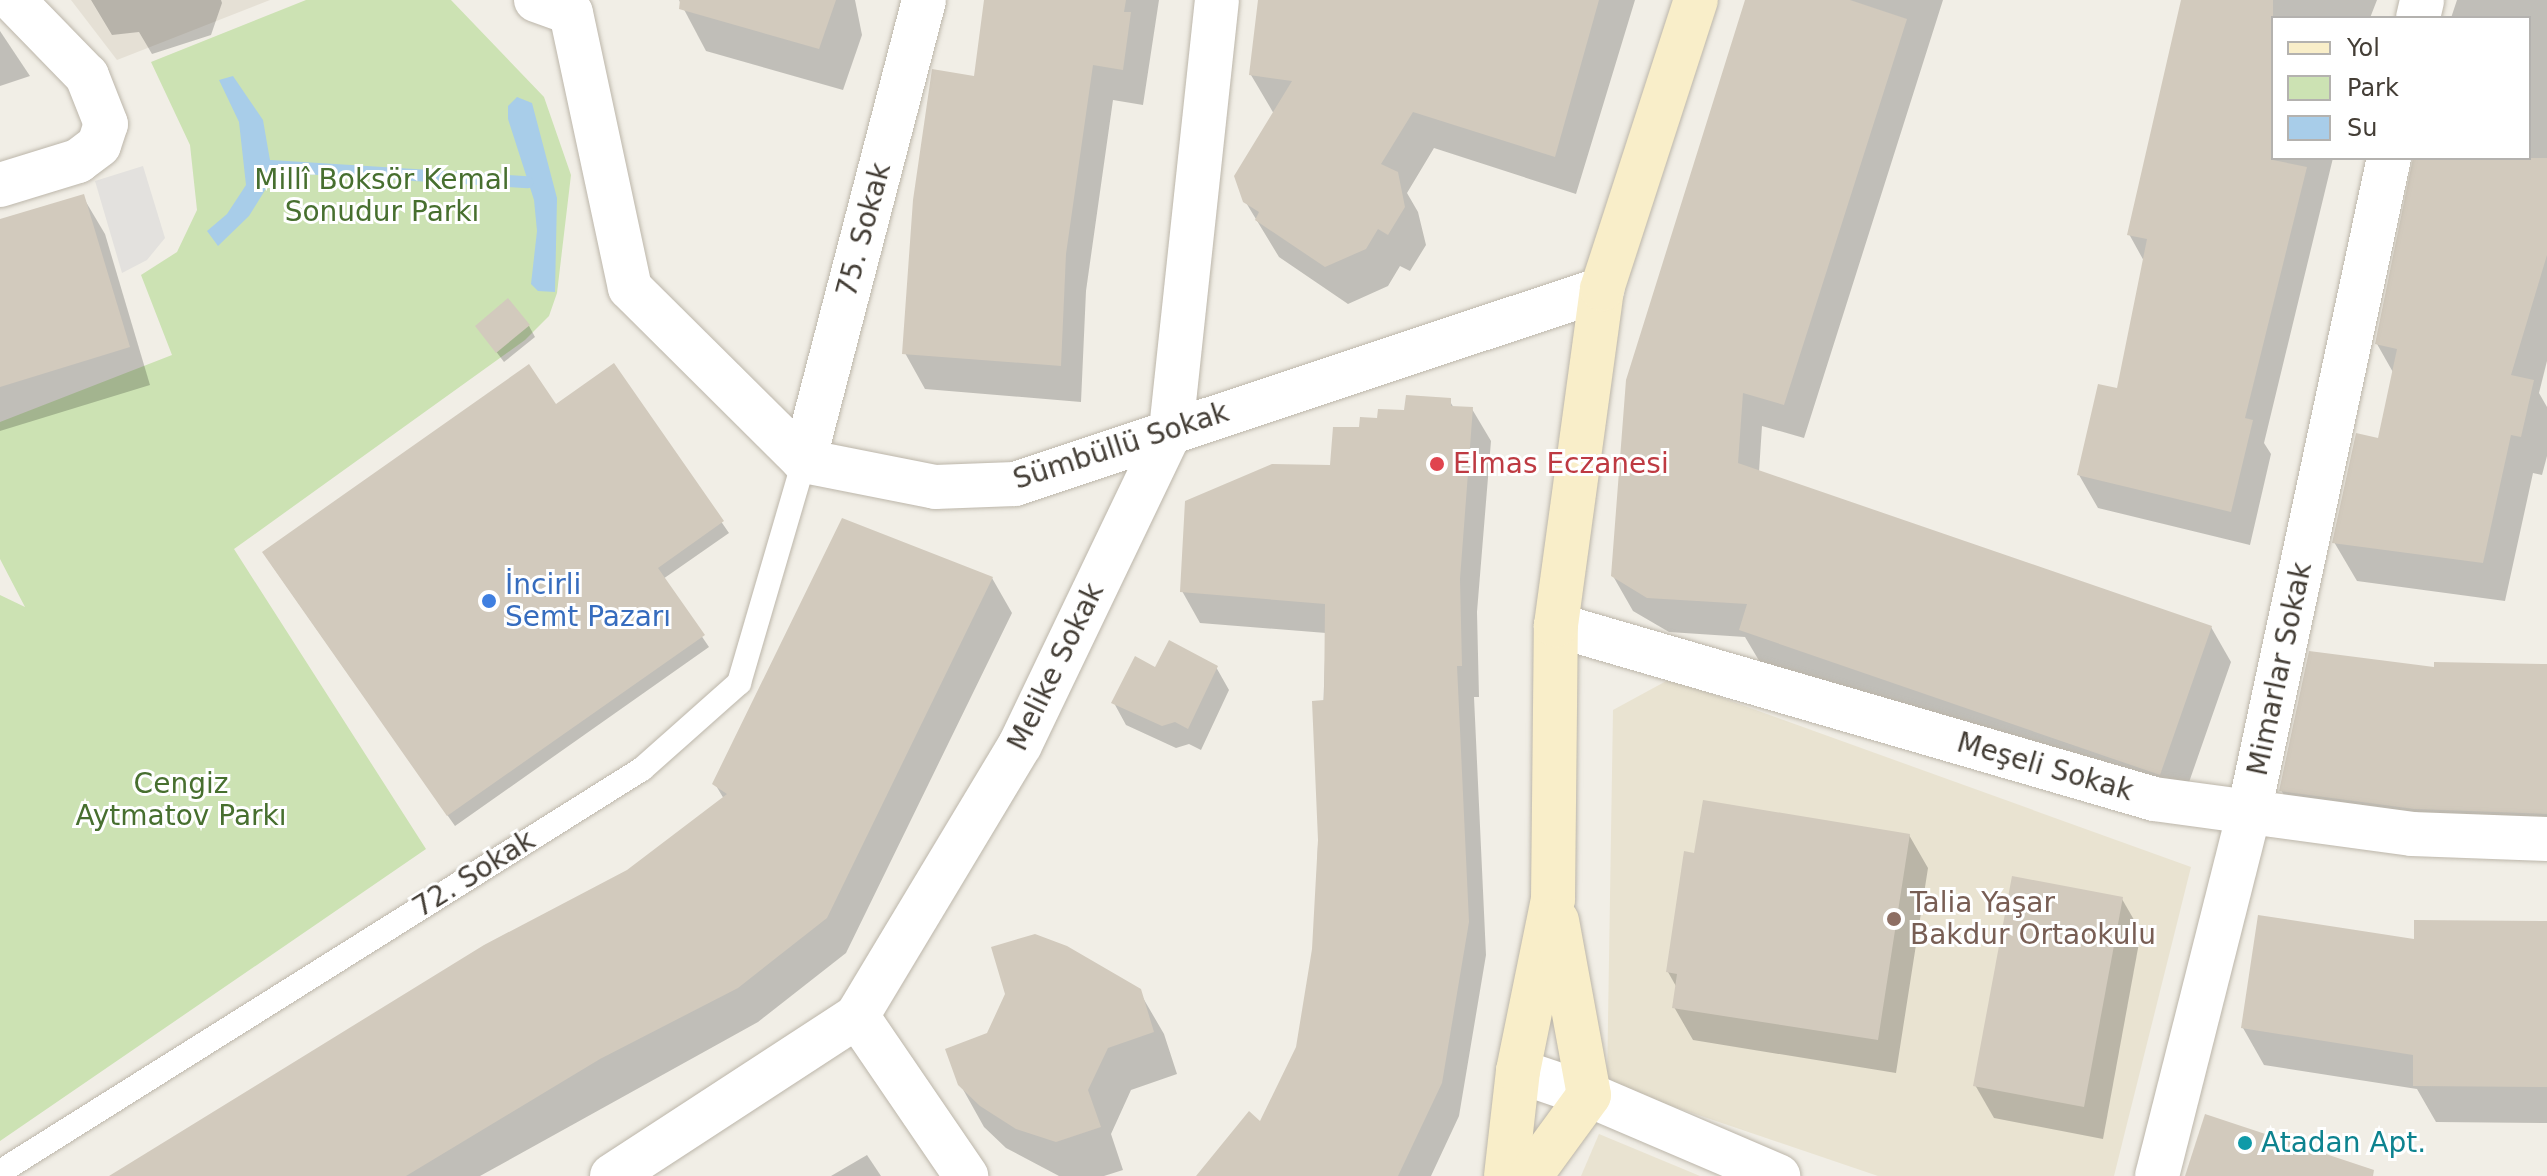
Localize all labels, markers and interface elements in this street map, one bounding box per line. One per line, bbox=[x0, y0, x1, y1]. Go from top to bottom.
legend bbox=[2271, 16, 2531, 160]
text: Yol bbox=[2347, 34, 2380, 62]
text: Park bbox=[2347, 74, 2399, 102]
text: Su bbox=[2347, 114, 2377, 142]
street label: 75. Sokak bbox=[830, 159, 898, 301]
park label: Millî Boksör Kemal Sonudur Parkı bbox=[254, 163, 510, 229]
street label: Sümbüllü Sokak bbox=[1009, 395, 1233, 497]
place label: Elmas Eczanesi bbox=[1453, 447, 1669, 481]
marker: Elmas Eczanesi bbox=[1428, 455, 1446, 473]
street label: Mimarlar Sokak bbox=[2241, 559, 2319, 779]
place label: İncirli Semt Pazarı bbox=[505, 568, 671, 634]
street label: Melike Sokak bbox=[1001, 578, 1111, 756]
marker: İncirli Semt Pazarı bbox=[480, 592, 498, 610]
street label: Meşeli Sokak bbox=[1953, 726, 2137, 808]
park label: Cengiz Aytmatov Parkı bbox=[75, 767, 287, 833]
street label: 72. Sokak bbox=[407, 823, 541, 925]
place label: Talia Yaşar Bakdur Ortaokulu bbox=[1910, 886, 2156, 952]
marker: Talia Yaşar Bakdur Ortaokulu bbox=[1885, 910, 1903, 928]
place label: Atadan Apt. bbox=[2261, 1126, 2426, 1160]
marker: Atadan Apt. bbox=[2236, 1134, 2254, 1152]

